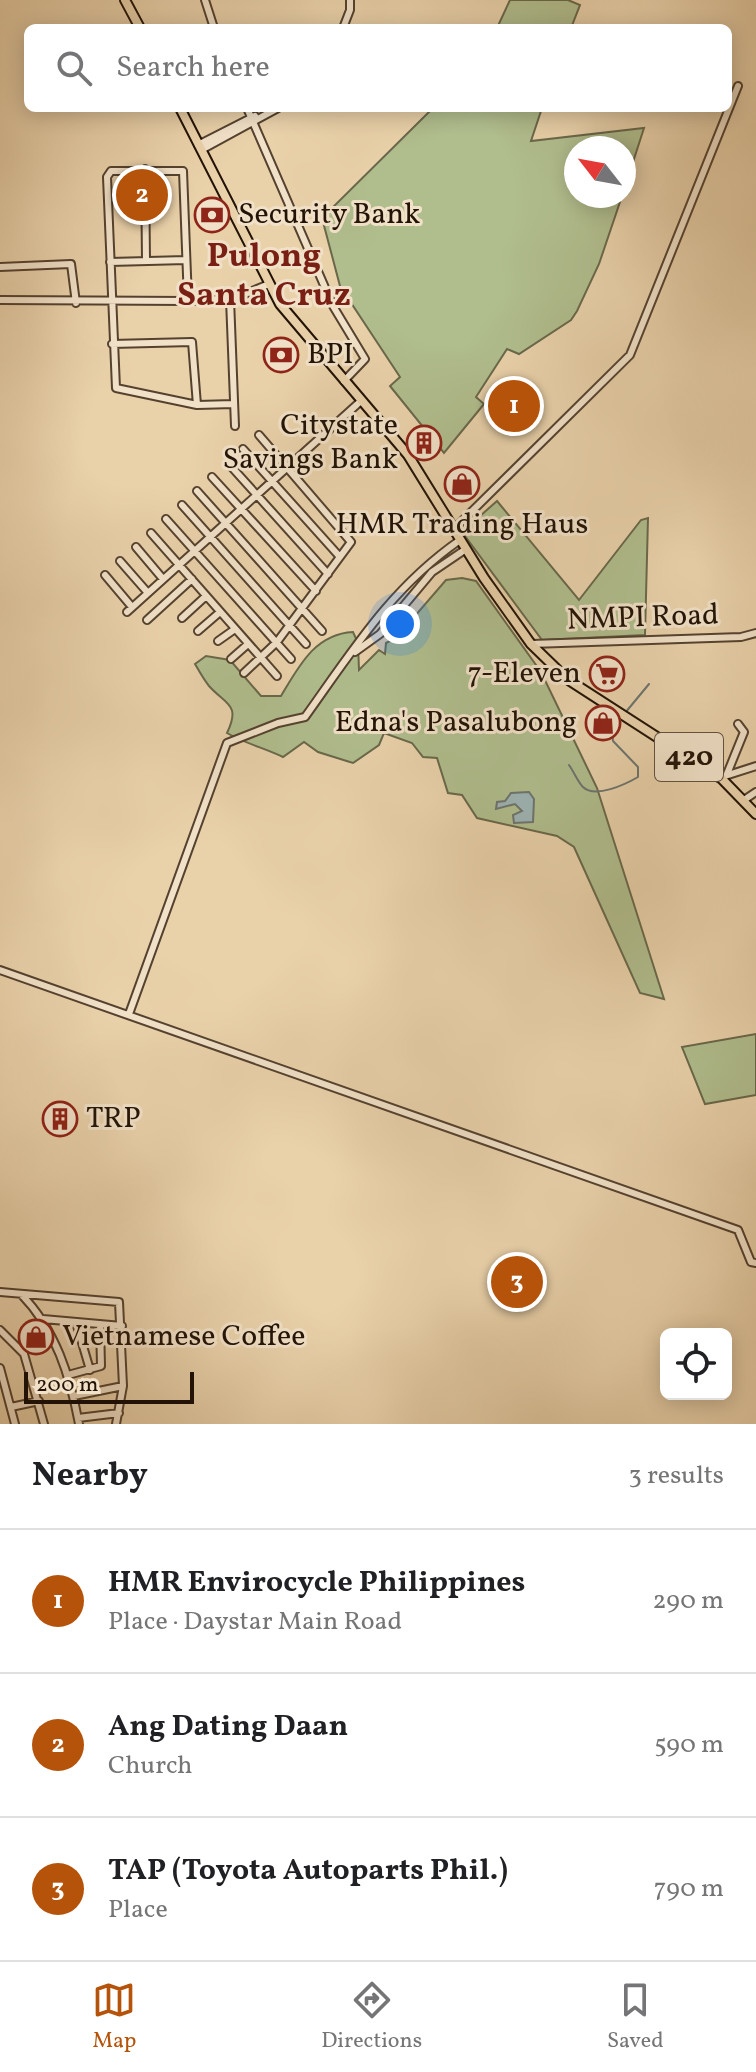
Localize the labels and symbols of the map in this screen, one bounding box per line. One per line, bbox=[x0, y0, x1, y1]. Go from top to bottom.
north arrow bbox=[564, 136, 636, 208]
pin: 2 bbox=[116, 165, 168, 225]
place label: Security Bank bbox=[238, 194, 420, 236]
bank icon: Security Bank bbox=[193, 196, 231, 234]
district label: Pulong Santa Cruz bbox=[177, 234, 351, 320]
place label: BPI bbox=[307, 334, 354, 376]
bank icon: BPI bbox=[262, 336, 300, 374]
pin: 1 bbox=[488, 376, 540, 436]
place label: Citystate Savings Bank bbox=[223, 405, 398, 481]
building icon: Citystate Savings Bank bbox=[405, 424, 443, 462]
shop icon: HMR Trading Haus bbox=[443, 465, 481, 503]
place label: HMR Trading Haus bbox=[336, 504, 588, 546]
street label: NMPI Road bbox=[566, 594, 720, 642]
your location bbox=[380, 604, 420, 644]
place label: 7-Eleven bbox=[467, 653, 581, 695]
supermarket icon: 7-Eleven bbox=[588, 655, 626, 693]
place label: Edna's Pasalubong bbox=[335, 702, 577, 744]
shop icon: Edna's Pasalubong bbox=[584, 704, 622, 742]
road number: 420 bbox=[655, 733, 723, 781]
place label: TRP bbox=[86, 1098, 141, 1140]
building icon: TRP bbox=[41, 1100, 79, 1138]
pin: 3 bbox=[491, 1252, 543, 1312]
place label: Vietnamese Coffee bbox=[62, 1316, 305, 1358]
shop icon: Vietnamese Coffee bbox=[17, 1318, 55, 1356]
scale bar bbox=[24, 1368, 194, 1404]

